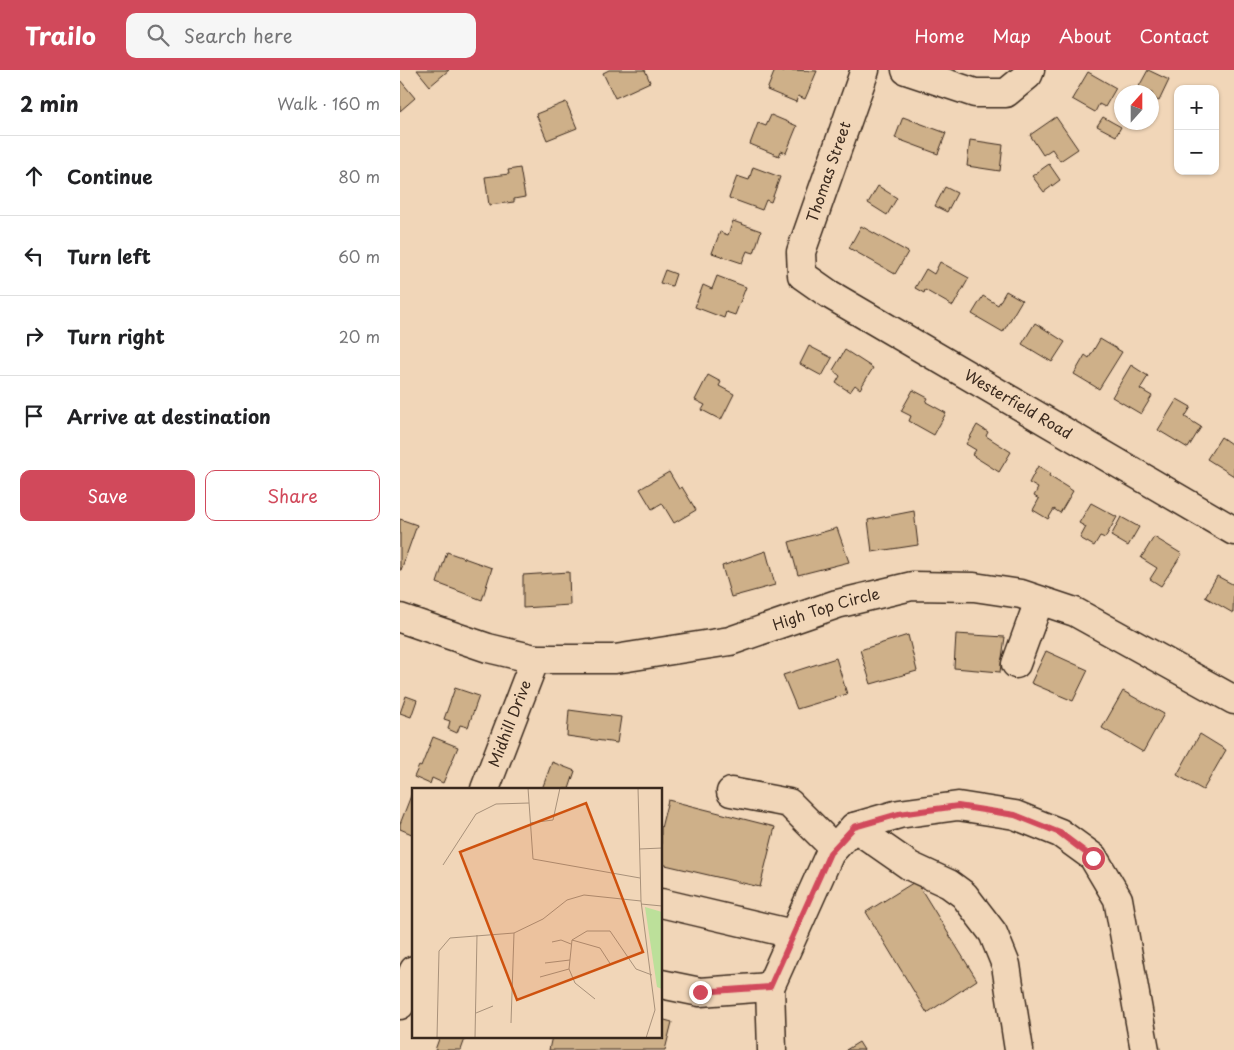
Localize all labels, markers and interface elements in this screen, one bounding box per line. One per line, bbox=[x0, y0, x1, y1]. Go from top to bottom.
search box bbox=[126, 13, 476, 58]
text: Trailo bbox=[25, 17, 96, 53]
icon: search bbox=[144, 21, 172, 49]
text: Search here bbox=[184, 21, 292, 49]
text: Home bbox=[914, 22, 964, 49]
text: Map bbox=[992, 22, 1031, 49]
text: About bbox=[1059, 22, 1111, 49]
text: Contact bbox=[1139, 22, 1209, 49]
north arrow bbox=[1114, 85, 1159, 130]
map controls bbox=[1174, 85, 1219, 175]
button: + bbox=[1174, 85, 1219, 130]
text: 2 min bbox=[20, 87, 79, 119]
text: Walk · 160 m bbox=[277, 91, 380, 115]
street label: Thomas Street bbox=[800, 118, 856, 225]
button: − bbox=[1174, 130, 1219, 175]
icon: ahead bbox=[20, 162, 48, 190]
text: Continue bbox=[67, 162, 153, 190]
text: 80 m bbox=[338, 164, 380, 188]
icon: left bbox=[20, 242, 48, 270]
text: Turn left bbox=[67, 242, 151, 270]
text: 60 m bbox=[338, 244, 380, 268]
icon: right bbox=[20, 322, 48, 350]
text: Turn right bbox=[67, 322, 165, 350]
text: 20 m bbox=[339, 324, 380, 348]
street label: Westerfield Road bbox=[960, 363, 1077, 444]
icon: arrive bbox=[20, 402, 48, 430]
text: Arrive at destination bbox=[67, 402, 271, 430]
button: Save bbox=[20, 470, 195, 521]
button: Share bbox=[205, 470, 380, 521]
street label: High Top Circle bbox=[769, 581, 882, 635]
street label: Midhill Drive bbox=[482, 676, 536, 770]
inset map bbox=[412, 788, 662, 1038]
route start bbox=[1082, 847, 1105, 870]
route end bbox=[689, 981, 712, 1004]

